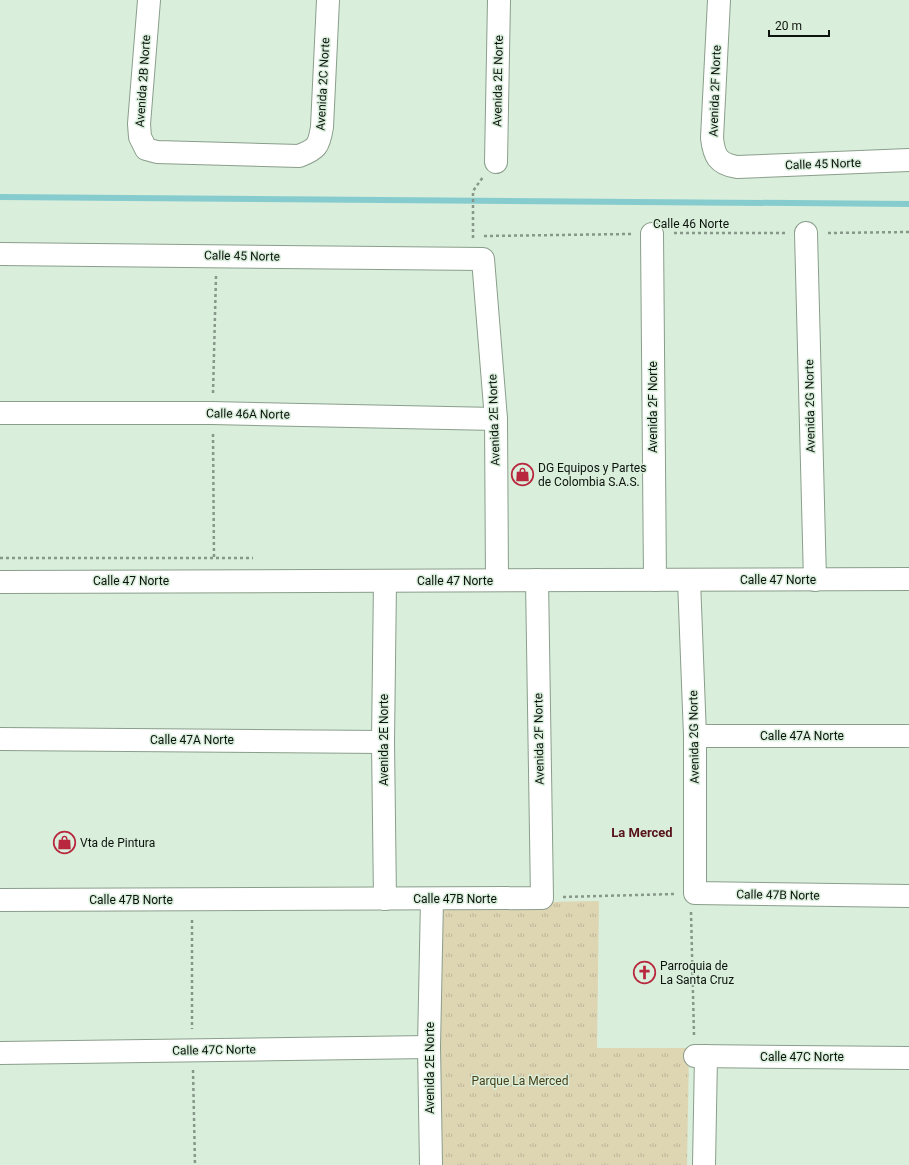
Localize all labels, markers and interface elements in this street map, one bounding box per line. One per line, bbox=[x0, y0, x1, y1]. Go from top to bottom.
scale bar bbox=[769, 12, 829, 38]
text: 20 m bbox=[775, 19, 802, 33]
street label: Avenida 2B Norte bbox=[133, 34, 153, 128]
street label: Avenida 2E Norte bbox=[490, 35, 506, 127]
street label: Avenida 2C Norte bbox=[314, 37, 332, 131]
street label: Avenida 2F Norte bbox=[706, 45, 724, 137]
street label: Calle 45 Norte bbox=[785, 156, 861, 172]
street label: Calle 46 Norte bbox=[653, 217, 729, 231]
street label: Calle 45 Norte bbox=[204, 248, 280, 264]
street label: Avenida 2G Norte bbox=[802, 359, 818, 453]
street label: Avenida 2F Norte bbox=[646, 361, 660, 453]
street label: Avenida 2E Norte bbox=[485, 374, 503, 466]
street label: Calle 46A Norte bbox=[206, 406, 290, 422]
place label: DG Equipos y Partes de Colombia S.A.S. bbox=[538, 461, 646, 489]
shop icon: DG Equipos y Partes de Colombia S.A.S. bbox=[510, 462, 536, 488]
street label: Calle 47 Norte bbox=[740, 573, 816, 587]
street label: Calle 47 Norte bbox=[93, 574, 169, 588]
street label: Calle 47 Norte bbox=[417, 574, 493, 588]
street label: Avenida 2G Norte bbox=[686, 690, 702, 784]
street label: Avenida 2F Norte bbox=[531, 693, 547, 785]
street label: Avenida 2E Norte bbox=[377, 694, 391, 786]
street label: Calle 47A Norte bbox=[760, 729, 844, 743]
street label: Calle 47A Norte bbox=[150, 733, 234, 747]
district label: La Merced bbox=[611, 825, 673, 840]
shop icon: Vta de Pintura bbox=[51, 830, 77, 856]
place label: Vta de Pintura bbox=[80, 836, 155, 850]
street label: Calle 47B Norte bbox=[736, 887, 820, 903]
street label: Calle 47B Norte bbox=[413, 892, 497, 906]
street label: Calle 47B Norte bbox=[89, 893, 173, 907]
place label: Parroquia de La Santa Cruz bbox=[660, 959, 734, 987]
church icon: Parroquia de La Santa Cruz bbox=[632, 960, 658, 986]
street label: Avenida 2E Norte bbox=[423, 1022, 437, 1114]
street label: Calle 47C Norte bbox=[172, 1042, 256, 1058]
street label: Calle 47C Norte bbox=[760, 1050, 844, 1064]
park label: Parque La Merced bbox=[472, 1074, 568, 1088]

